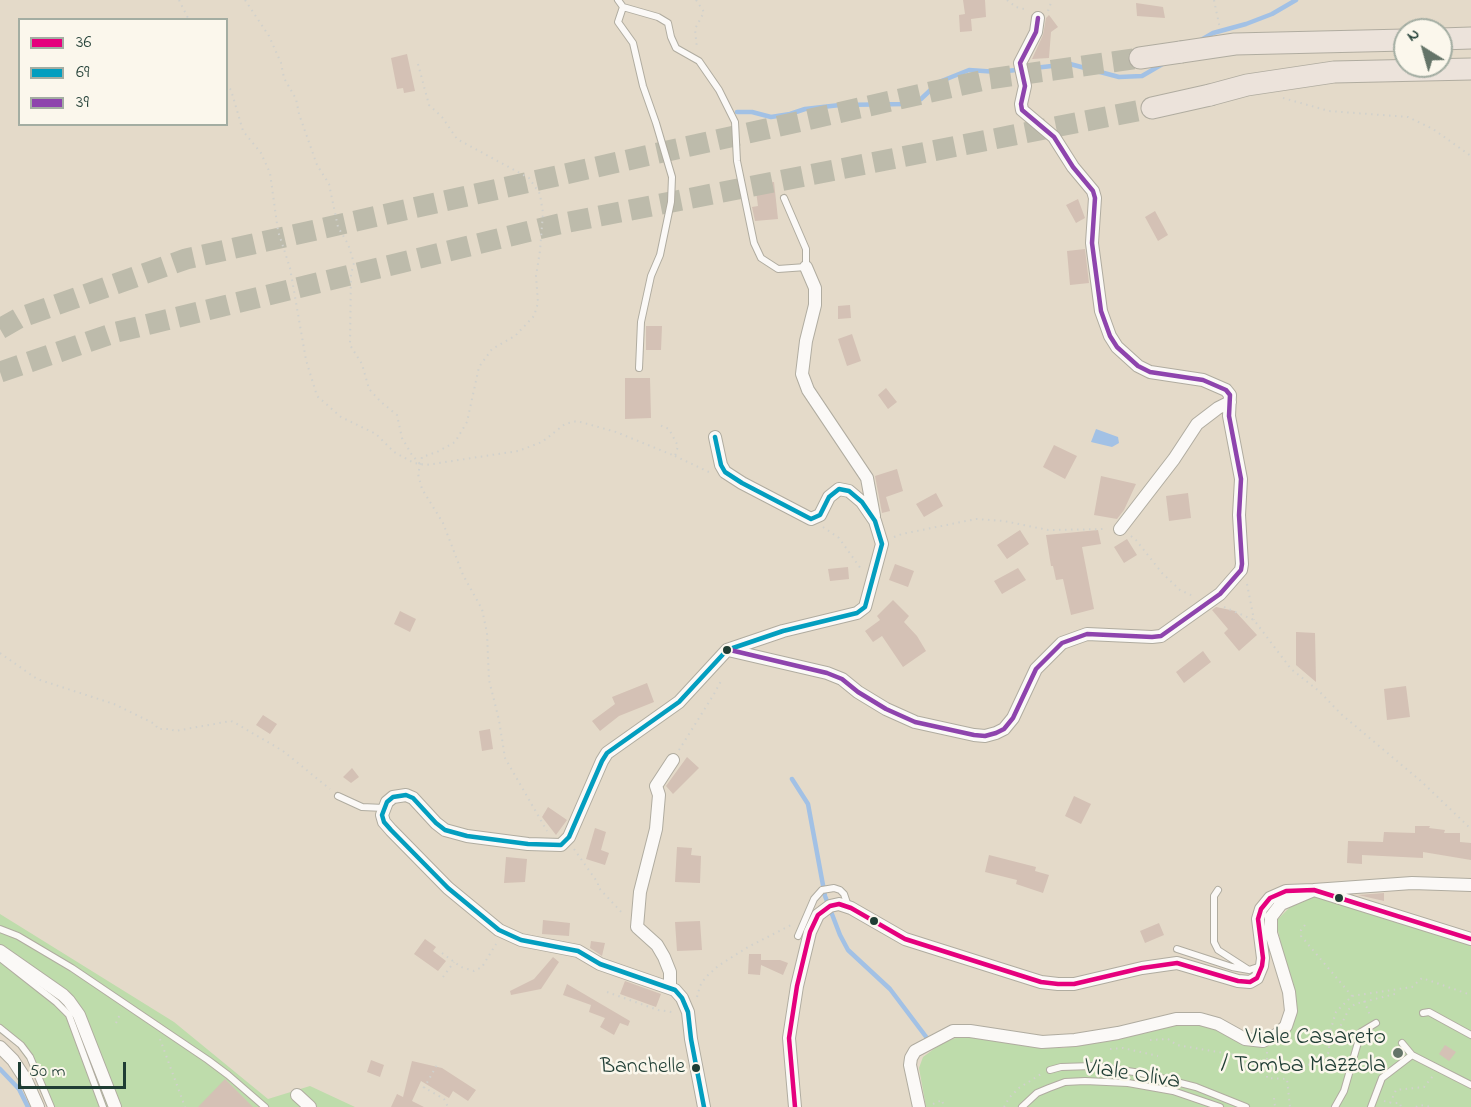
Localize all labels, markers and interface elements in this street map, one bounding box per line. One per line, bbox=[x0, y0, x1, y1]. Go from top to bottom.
legend bbox=[18, 18, 228, 126]
north arrow bbox=[1393, 18, 1453, 78]
text: N bbox=[1402, 22, 1425, 48]
text: 36 bbox=[76, 30, 91, 56]
text: 69 bbox=[76, 60, 89, 86]
text: 39 bbox=[76, 90, 89, 116]
unlabelled marker bbox=[721, 644, 733, 656]
unlabelled marker bbox=[1333, 892, 1345, 904]
unlabelled marker bbox=[868, 915, 880, 927]
place label: Viale Casareto / Tomba Mazzola bbox=[1221, 1025, 1386, 1081]
marker: Viale Casareto / Tomba Mazzola bbox=[1391, 1046, 1405, 1060]
scale bar bbox=[21, 1050, 129, 1088]
street label: Viale Oliva bbox=[1082, 1054, 1182, 1098]
place label: Banchelle bbox=[600, 1055, 685, 1081]
text: 50 m bbox=[29, 1059, 66, 1085]
marker: Banchelle bbox=[690, 1062, 702, 1074]

